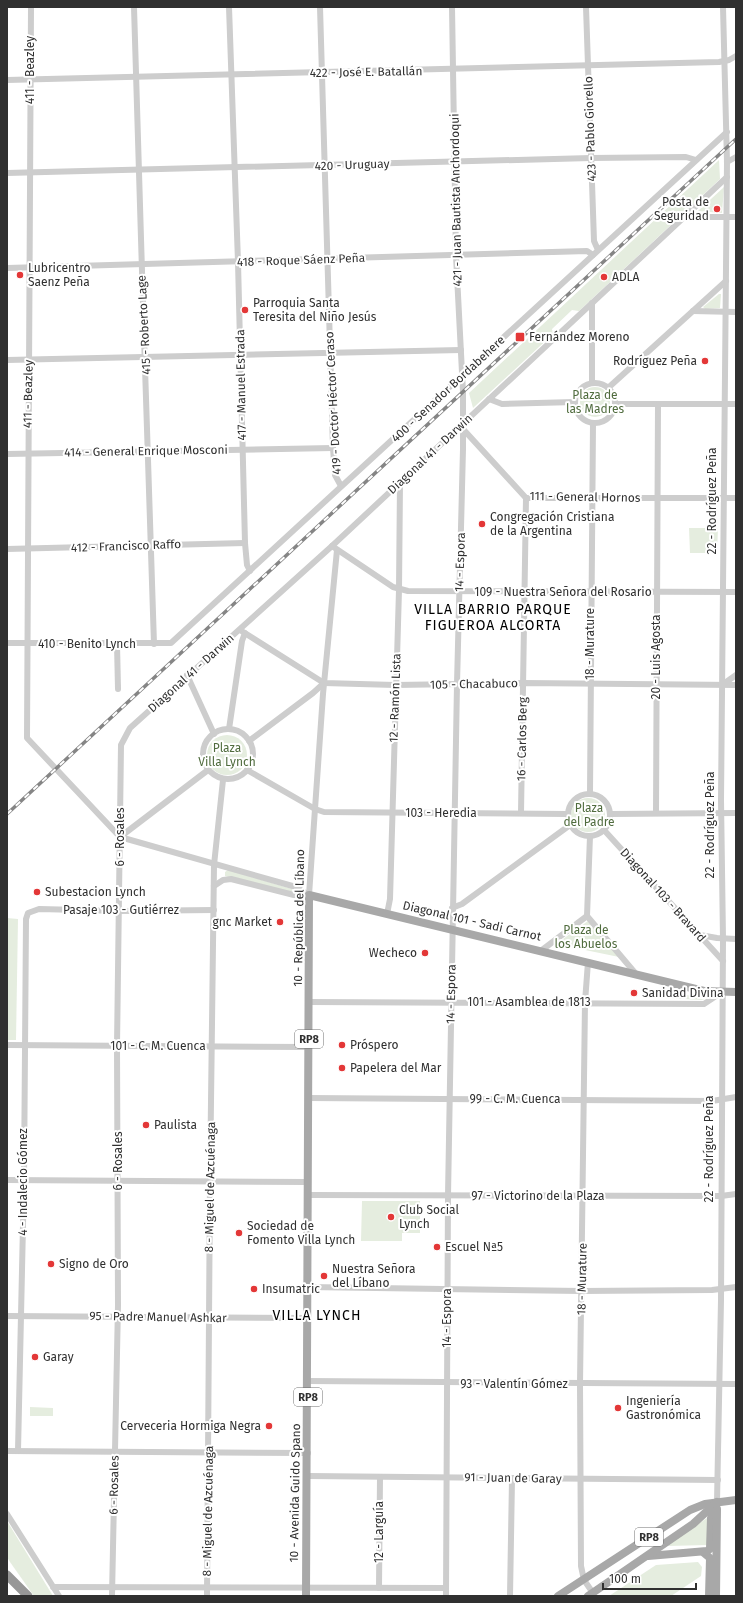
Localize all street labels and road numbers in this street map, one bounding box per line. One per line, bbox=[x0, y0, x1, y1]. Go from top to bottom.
street label: 411 - Beazley bbox=[23, 36, 37, 104]
street label: 422 - José E. Batallán bbox=[310, 64, 422, 80]
street label: 423 - Pablo Giorello bbox=[581, 76, 599, 182]
street label: 421 - Juan Bautista Anchordoqui bbox=[447, 113, 465, 287]
street label: 420 - Uruguay bbox=[314, 157, 390, 173]
street label: 418 - Roque Sáenz Peña bbox=[237, 251, 365, 269]
street label: 415 - Roberto Lage bbox=[134, 275, 154, 375]
street label: 417 - Manuel Estrada bbox=[233, 329, 249, 441]
street label: 419 - Doctor Héctor Ceraso bbox=[322, 331, 344, 475]
street label: 400 - Senador Bordabehere bbox=[388, 333, 508, 445]
street label: 411 - Beazley bbox=[20, 360, 36, 428]
street label: Diagonal 41 - Darwin bbox=[385, 411, 475, 497]
street label: 414 - General Enrique Mosconi bbox=[64, 443, 228, 459]
street label: 22 - Rodríguez Peña bbox=[705, 447, 719, 555]
street label: 111 - General Hornos bbox=[529, 489, 641, 505]
street label: 14 - Espora bbox=[452, 532, 468, 592]
street label: 412 - Francisco Raffo bbox=[71, 537, 181, 555]
street label: 109 - Nuestra Señora del Rosario bbox=[474, 585, 652, 599]
street label: 18 - Murature bbox=[583, 608, 597, 680]
street label: 20 - Luis Agosta bbox=[649, 614, 663, 700]
street label: Diagonal 41 - Darwin bbox=[145, 631, 237, 715]
street label: 410 - Benito Lynch bbox=[38, 637, 136, 651]
street label: 12 - Ramón Lista bbox=[386, 653, 404, 743]
street label: 105 - Chacabuco bbox=[430, 676, 518, 692]
street label: 16 - Carlos Berg bbox=[514, 696, 530, 781]
street label: 22 - Rodríguez Peña bbox=[703, 771, 717, 879]
street label: 103 - Heredia bbox=[405, 806, 477, 820]
street label: 6 - Rosales bbox=[113, 807, 127, 867]
street label: Diagonal 103 - Bravard bbox=[617, 845, 709, 945]
street label: 10 - República del Líbano bbox=[291, 849, 307, 987]
street label: Diagonal 101 - Sadi Carnot bbox=[401, 898, 543, 944]
street label: Pasaje 103 - Gutiérrez bbox=[63, 903, 179, 917]
street label: 14 - Espora bbox=[443, 964, 459, 1024]
street label: 101 - Asamblea de 1813 bbox=[467, 995, 591, 1009]
road number: RP8 bbox=[295, 1030, 323, 1048]
street label: 101 - C. M. Cuenca bbox=[110, 1039, 206, 1053]
street label: 99 - C. M. Cuenca bbox=[469, 1092, 561, 1106]
street label: 22 - Rodríguez Peña bbox=[702, 1095, 716, 1203]
street label: 8 - Miguel de Azcuénaga bbox=[202, 1121, 218, 1253]
street label: 4 - Indalecio Gómez bbox=[16, 1128, 30, 1236]
street label: 6 - Rosales bbox=[111, 1131, 125, 1191]
street label: 97 - Victorino de la Plaza bbox=[471, 1189, 605, 1203]
street label: 18 - Murature bbox=[574, 1243, 590, 1315]
street label: 14 - Espora bbox=[440, 1288, 454, 1348]
street label: 95 - Padre Manuel Ashkar bbox=[89, 1309, 227, 1325]
street label: 93 - Valentín Gómez bbox=[460, 1377, 568, 1391]
road number: RP8 bbox=[294, 1388, 322, 1406]
street label: 10 - Avenida Guido Spano bbox=[287, 1423, 303, 1563]
street label: 8 - Miguel de Azcuénaga bbox=[200, 1445, 216, 1577]
street label: 6 - Rosales bbox=[106, 1455, 122, 1515]
street label: 91 - Juan de Garay bbox=[464, 1470, 562, 1486]
street label: 12 - Larguía bbox=[372, 1501, 386, 1563]
road number: RP8 bbox=[635, 1528, 663, 1546]

